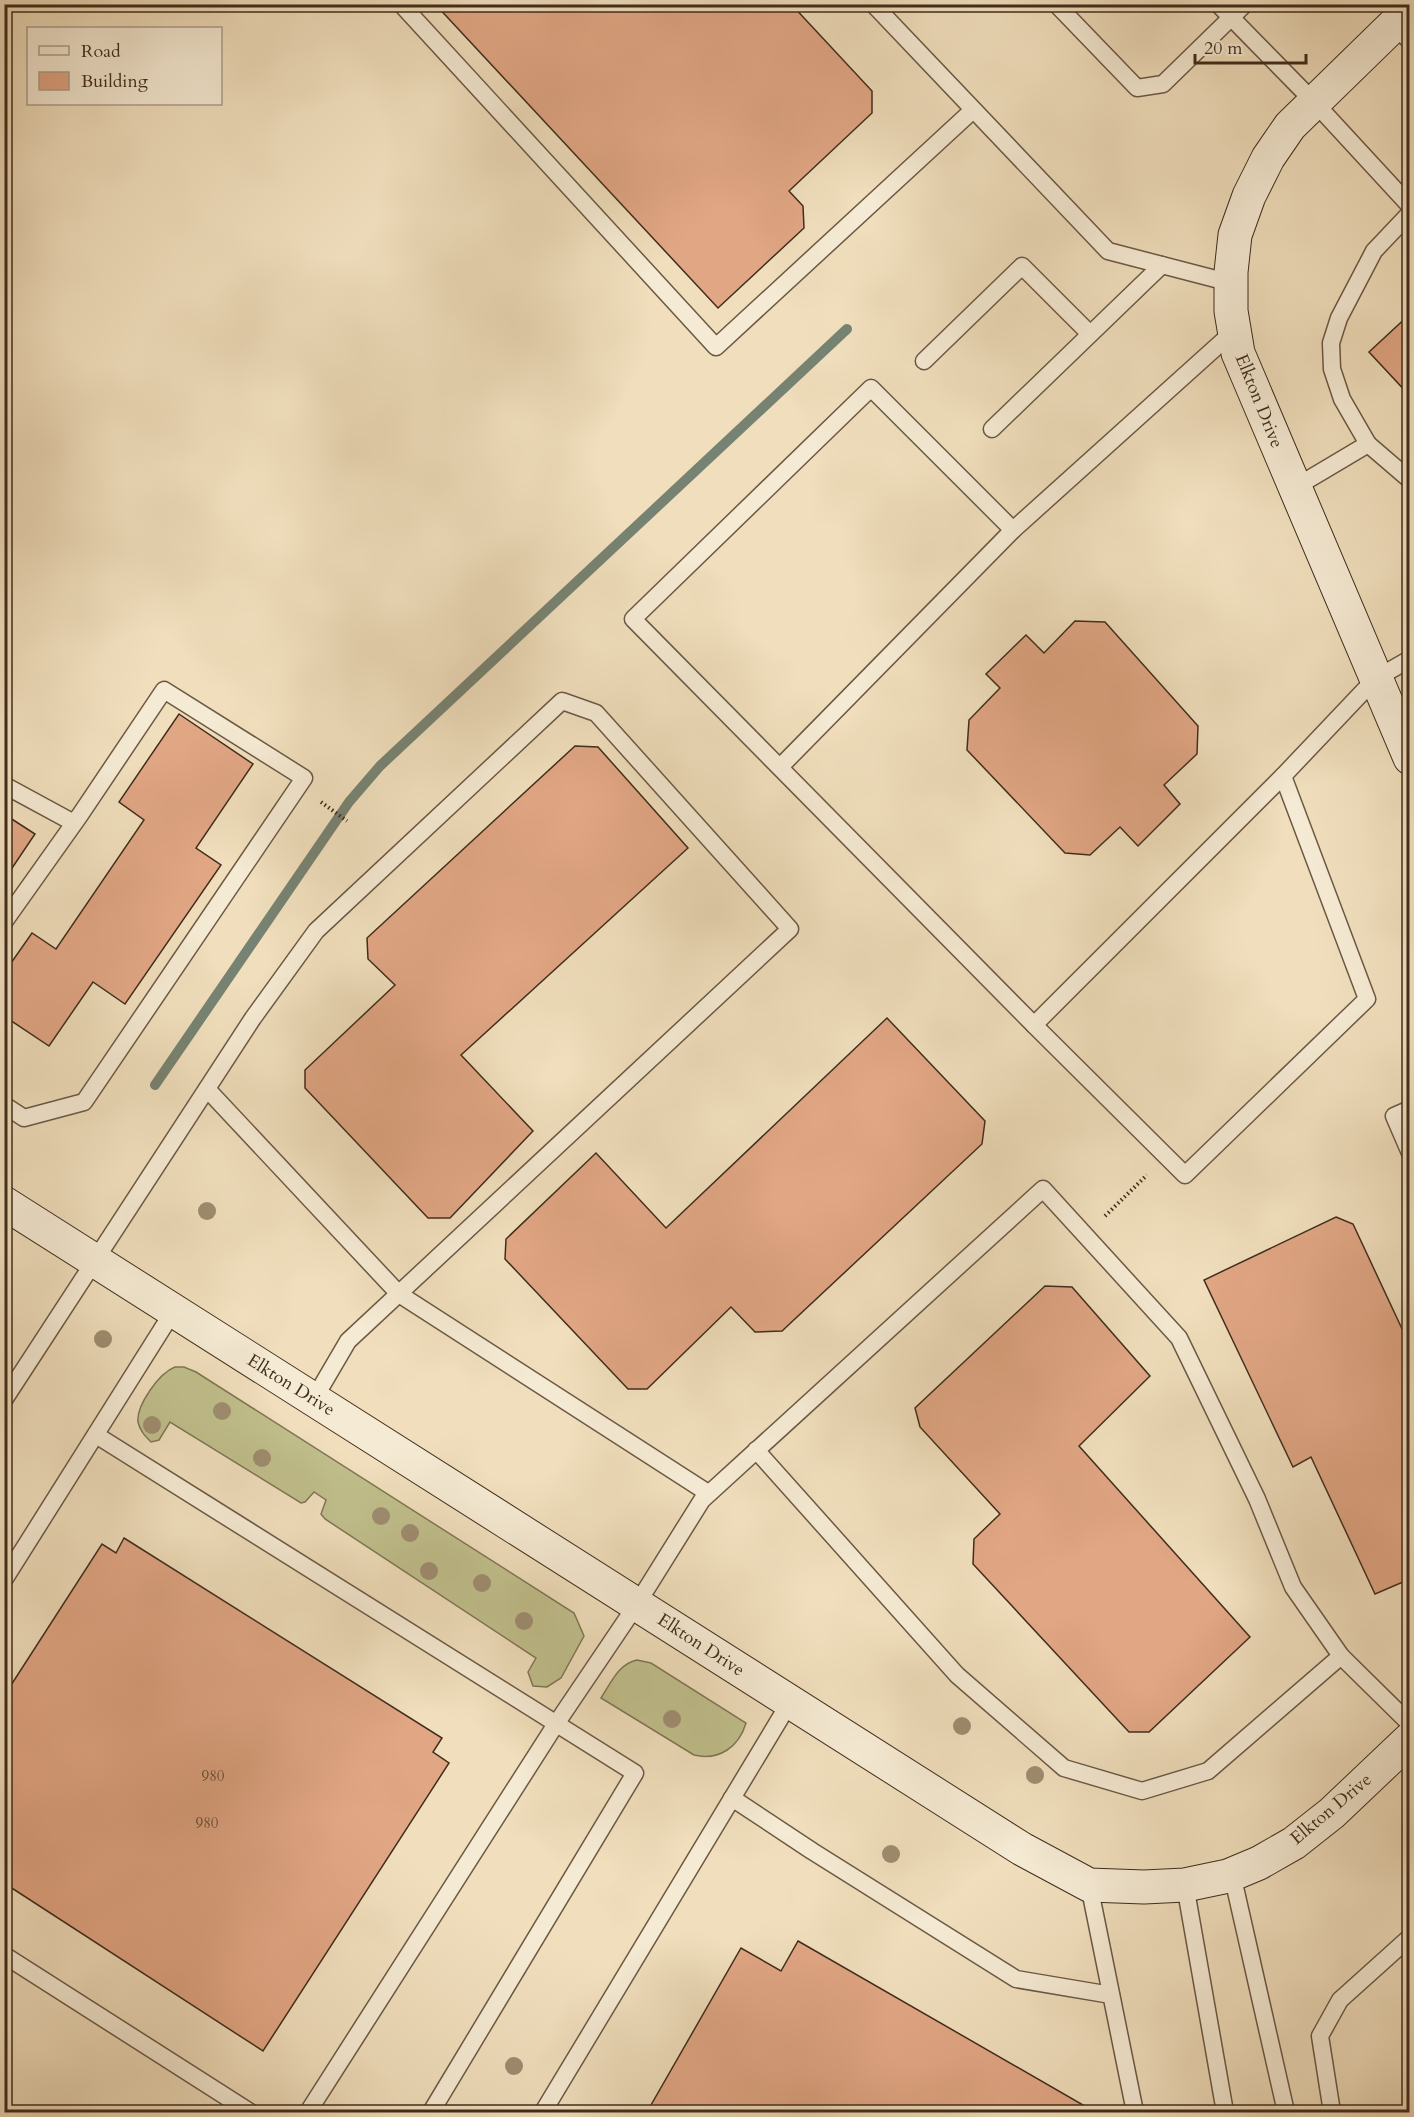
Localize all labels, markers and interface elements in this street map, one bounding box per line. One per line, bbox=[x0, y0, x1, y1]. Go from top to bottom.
legend bbox=[27, 27, 222, 105]
scale bar bbox=[1195, 27, 1306, 65]
text: 20 m bbox=[1204, 36, 1243, 61]
text: Road bbox=[81, 39, 121, 64]
text: Building bbox=[81, 69, 149, 94]
street label: Elkton Drive bbox=[1229, 350, 1289, 452]
street label: Elkton Drive bbox=[242, 1348, 340, 1422]
street label: Elkton Drive bbox=[653, 1607, 749, 1683]
house number: 980 bbox=[201, 1766, 225, 1786]
street label: Elkton Drive bbox=[1285, 1767, 1377, 1851]
house number: 980 bbox=[195, 1813, 219, 1833]

